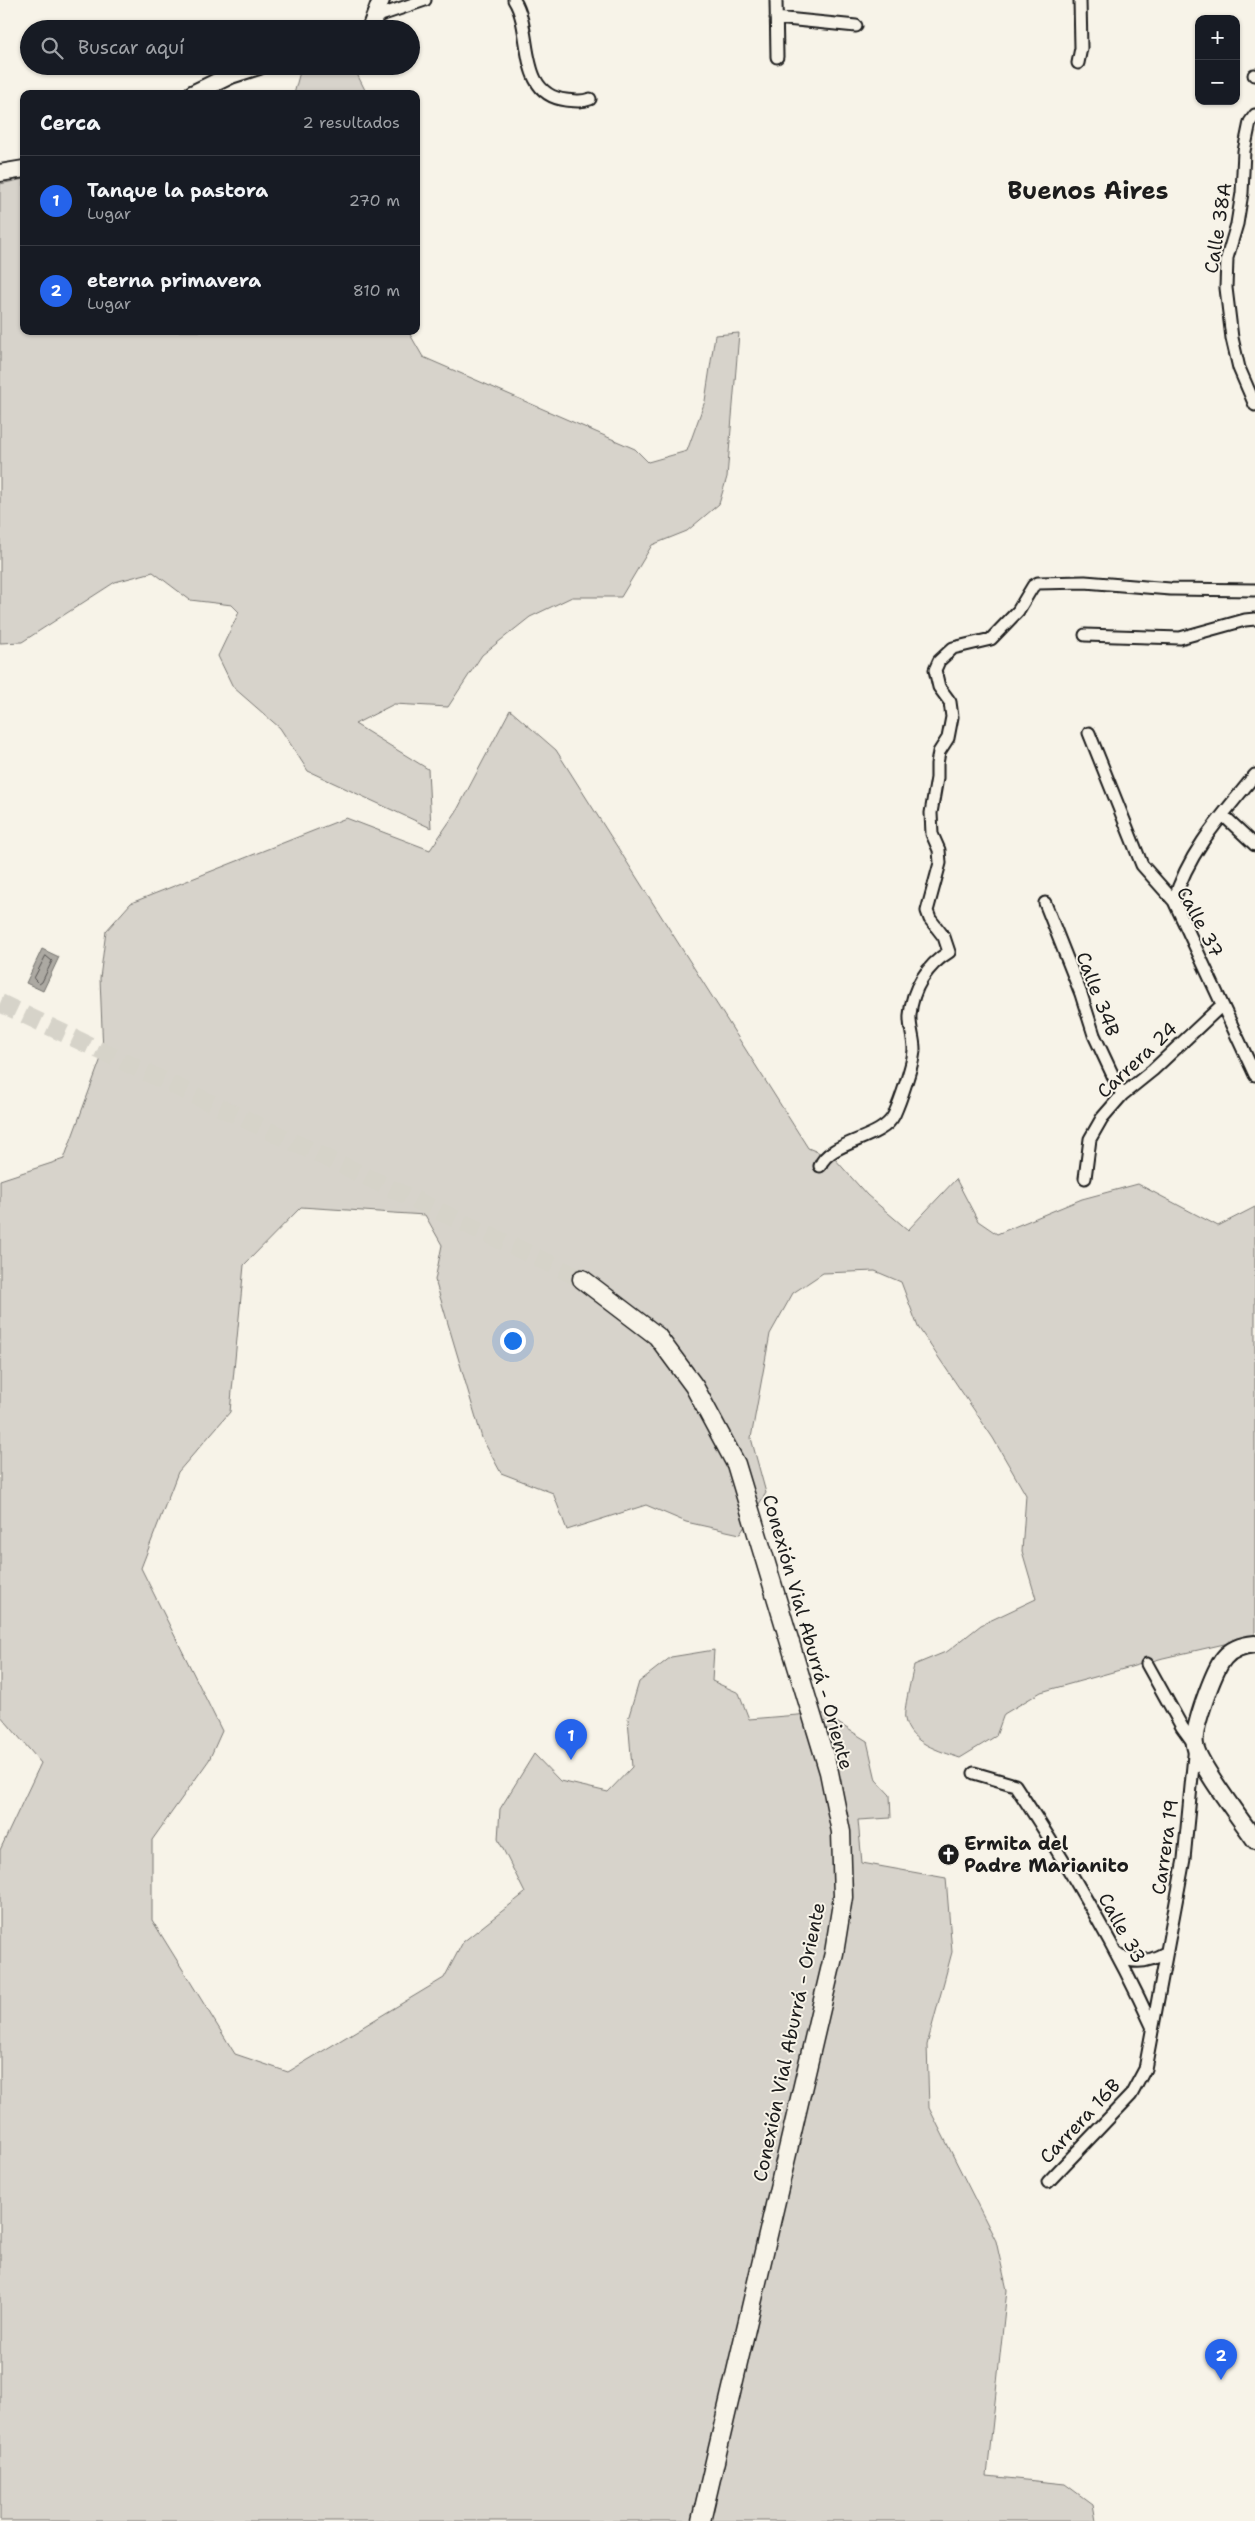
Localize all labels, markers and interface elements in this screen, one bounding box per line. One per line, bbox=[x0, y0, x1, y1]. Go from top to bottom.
map controls bbox=[1195, 15, 1240, 105]
button: + bbox=[1195, 15, 1240, 60]
search box bbox=[20, 20, 420, 75]
icon: search bbox=[38, 34, 66, 62]
text: Buscar aquí bbox=[78, 35, 184, 60]
button: − bbox=[1195, 60, 1240, 105]
text: Cerca bbox=[40, 109, 101, 137]
text: 2 resultados bbox=[302, 112, 400, 133]
district label: Buenos Aires bbox=[1008, 175, 1168, 207]
text: Tanque la pastora bbox=[87, 178, 268, 203]
street label: Calle 38A bbox=[1198, 181, 1238, 275]
text: 1 bbox=[52, 190, 60, 211]
text: 270 m bbox=[349, 190, 400, 211]
text: Lugar bbox=[87, 203, 131, 224]
text: eterna primavera bbox=[87, 268, 261, 293]
text: 2 bbox=[50, 280, 62, 301]
text: 810 m bbox=[353, 280, 400, 301]
text: Lugar bbox=[87, 293, 131, 314]
street label: Calle 37 bbox=[1171, 882, 1229, 962]
street label: Calle 34B bbox=[1070, 948, 1126, 1040]
street label: Carrera 24 bbox=[1092, 1016, 1182, 1104]
your location bbox=[500, 1328, 526, 1354]
street label: Conexión Vial Aburrá - Oriente bbox=[757, 1492, 859, 1772]
pin: 1 bbox=[555, 1719, 587, 1760]
street label: Carrera 19 bbox=[1146, 1798, 1184, 1896]
place label: Ermita del Padre Marianito bbox=[964, 1831, 1129, 1878]
church icon: Ermita del Padre Marianito bbox=[936, 1842, 960, 1866]
street label: Calle 33 bbox=[1092, 1888, 1152, 1968]
street label: Conexión Vial Aburrá - Oriente bbox=[747, 1900, 831, 2184]
street label: Carrera 16B bbox=[1034, 2073, 1126, 2169]
pin: 2 bbox=[1205, 2339, 1237, 2380]

